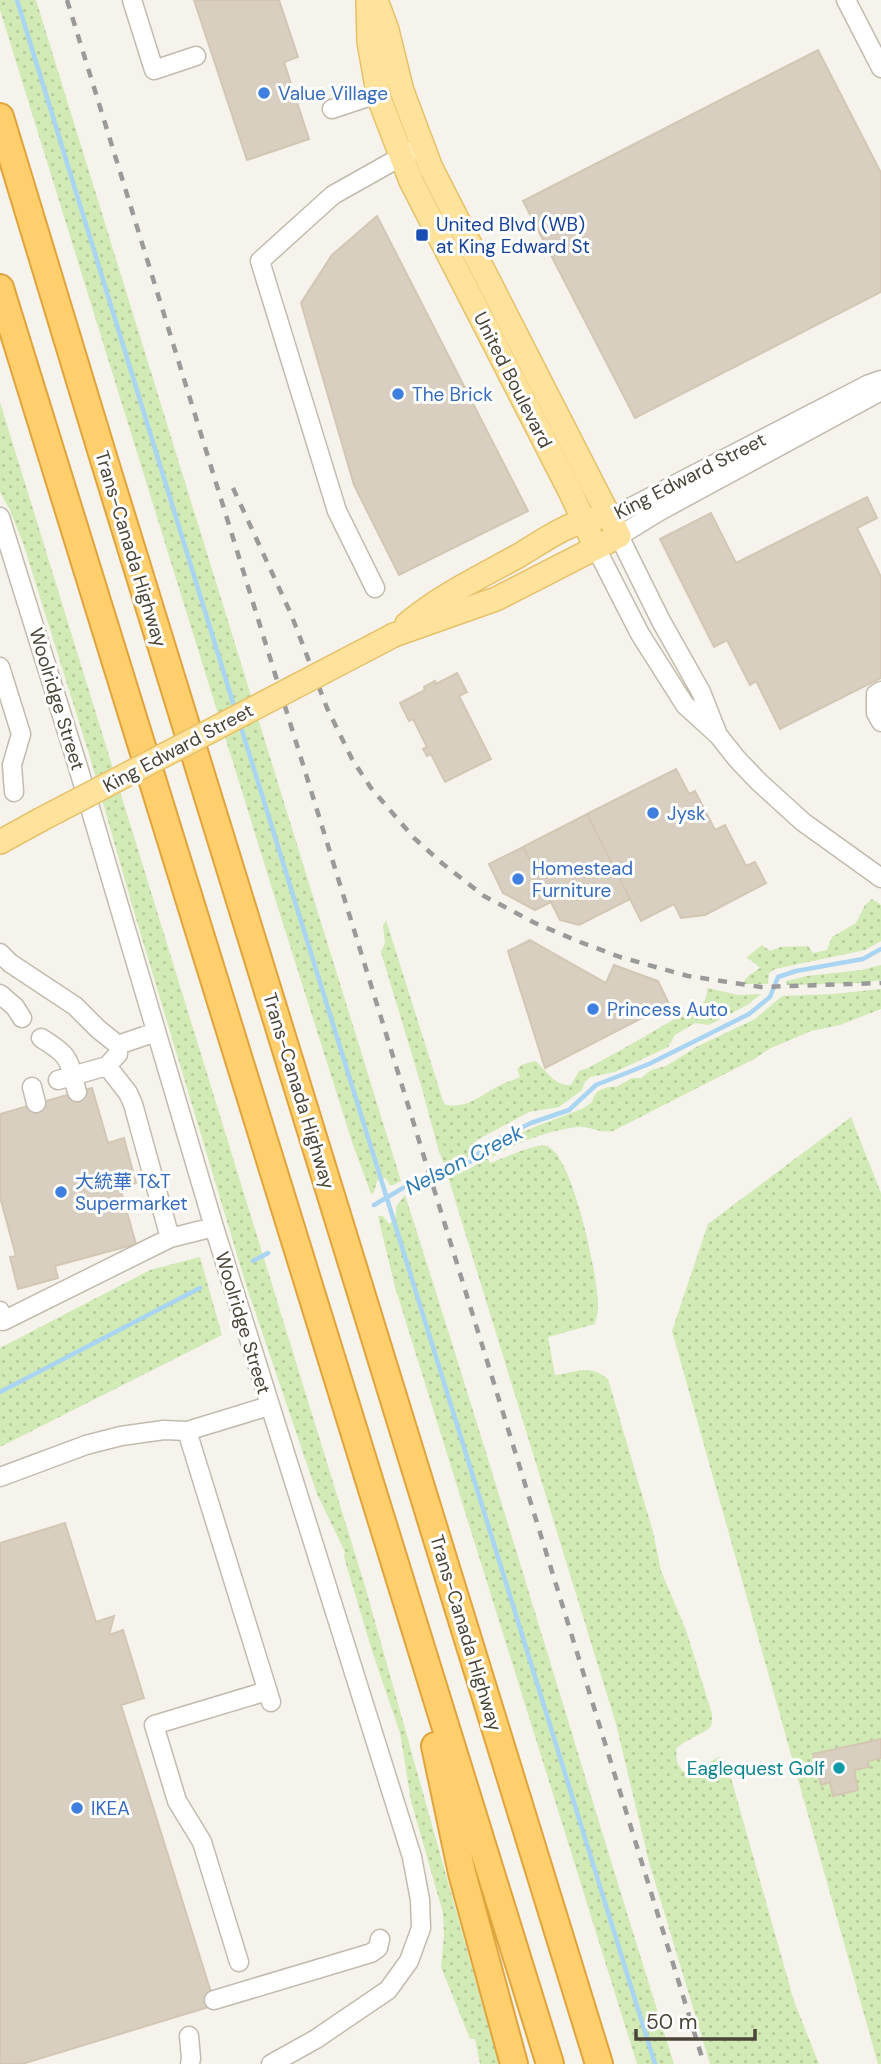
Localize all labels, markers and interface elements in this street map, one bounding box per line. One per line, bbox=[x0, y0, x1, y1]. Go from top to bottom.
place label: Value Village bbox=[278, 81, 388, 106]
marker: Value Village bbox=[256, 85, 272, 101]
place label: United Blvd (WB) at King Edward St bbox=[436, 212, 590, 259]
marker: United Blvd (WB) at King Edward St bbox=[414, 227, 430, 243]
street label: United Boulevard bbox=[468, 308, 558, 452]
place label: The Brick bbox=[412, 382, 493, 407]
marker: The Brick bbox=[390, 386, 406, 402]
street label: King Edward Street bbox=[610, 427, 770, 525]
street label: Trans-Canada Highway bbox=[89, 448, 173, 651]
street label: Woolridge Street bbox=[23, 625, 91, 773]
street label: King Edward Street bbox=[98, 698, 258, 798]
place label: Jysk bbox=[667, 801, 706, 826]
marker: Jysk bbox=[645, 805, 661, 821]
place label: Homestead Furniture bbox=[532, 856, 633, 903]
marker: Homestead Furniture bbox=[510, 871, 526, 887]
street label: Trans-Canada Highway bbox=[257, 990, 341, 1193]
place label: Princess Auto bbox=[607, 997, 728, 1022]
marker: Princess Auto bbox=[585, 1001, 601, 1017]
water label: Nelson Creek bbox=[400, 1118, 528, 1202]
place label: 大統華 T&T Supermarket bbox=[75, 1169, 188, 1216]
marker: 大統華 T&T Supermarket bbox=[53, 1184, 69, 1200]
street label: Woolridge Street bbox=[209, 1249, 277, 1397]
street label: Trans-Canada Highway bbox=[424, 1532, 508, 1735]
place label: Eaglequest Golf bbox=[687, 1756, 825, 1781]
marker: Eaglequest Golf bbox=[831, 1760, 847, 1776]
place label: IKEA bbox=[91, 1796, 130, 1821]
marker: IKEA bbox=[69, 1800, 85, 1816]
scale bar bbox=[636, 1997, 755, 2041]
text: 50 m bbox=[646, 2008, 697, 2036]

